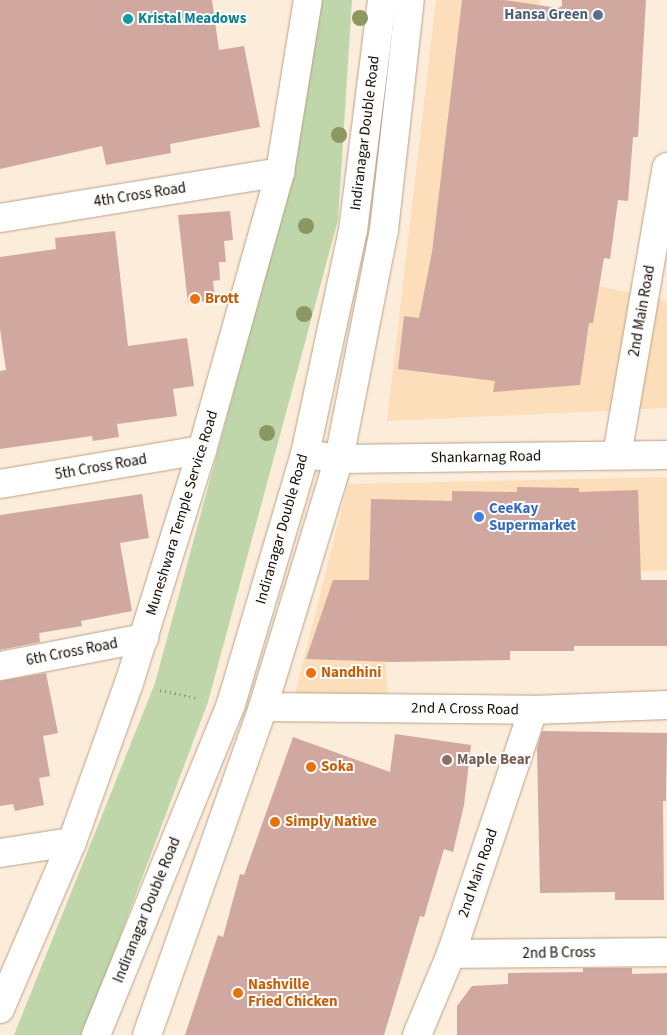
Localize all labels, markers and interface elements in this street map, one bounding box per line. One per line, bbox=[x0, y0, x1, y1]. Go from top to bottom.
place label: Hansa Green bbox=[504, 6, 588, 24]
marker: Hansa Green bbox=[592, 9, 604, 21]
place label: Kristal Meadows bbox=[138, 10, 246, 28]
marker: Kristal Meadows bbox=[122, 13, 134, 25]
street label: Indiranagar Double Road bbox=[347, 55, 383, 211]
street label: 4th Cross Road bbox=[93, 179, 187, 211]
street label: 2nd Main Road bbox=[625, 264, 659, 358]
place label: Brott bbox=[205, 290, 239, 308]
marker: Brott bbox=[189, 293, 201, 305]
street label: Muneshwara Temple Service Road bbox=[142, 408, 222, 618]
street label: Shankarnag Road bbox=[431, 447, 541, 467]
street label: 5th Cross Road bbox=[54, 450, 148, 484]
street label: Indiranagar Double Road bbox=[252, 452, 312, 606]
place label: CeeKay Supermarket bbox=[489, 499, 576, 534]
marker: CeeKay Supermarket bbox=[473, 511, 485, 523]
street label: 6th Cross Road bbox=[25, 634, 119, 670]
place label: Nandhini bbox=[321, 664, 381, 682]
marker: Nandhini bbox=[305, 667, 317, 679]
street label: 2nd A Cross Road bbox=[411, 699, 519, 719]
place label: Maple Bear bbox=[457, 751, 531, 769]
marker: Maple Bear bbox=[441, 754, 453, 766]
place label: Soka bbox=[321, 758, 354, 776]
marker: Soka bbox=[305, 761, 317, 773]
place label: Simply Native bbox=[285, 813, 377, 831]
marker: Simply Native bbox=[269, 816, 281, 828]
street label: 2nd Main Road bbox=[454, 826, 502, 920]
street label: Indiranagar Double Road bbox=[109, 834, 185, 986]
street label: 2nd B Cross bbox=[522, 943, 596, 963]
place label: Nashville Fried Chicken bbox=[248, 975, 338, 1010]
marker: Nashville Fried Chicken bbox=[232, 987, 244, 999]

